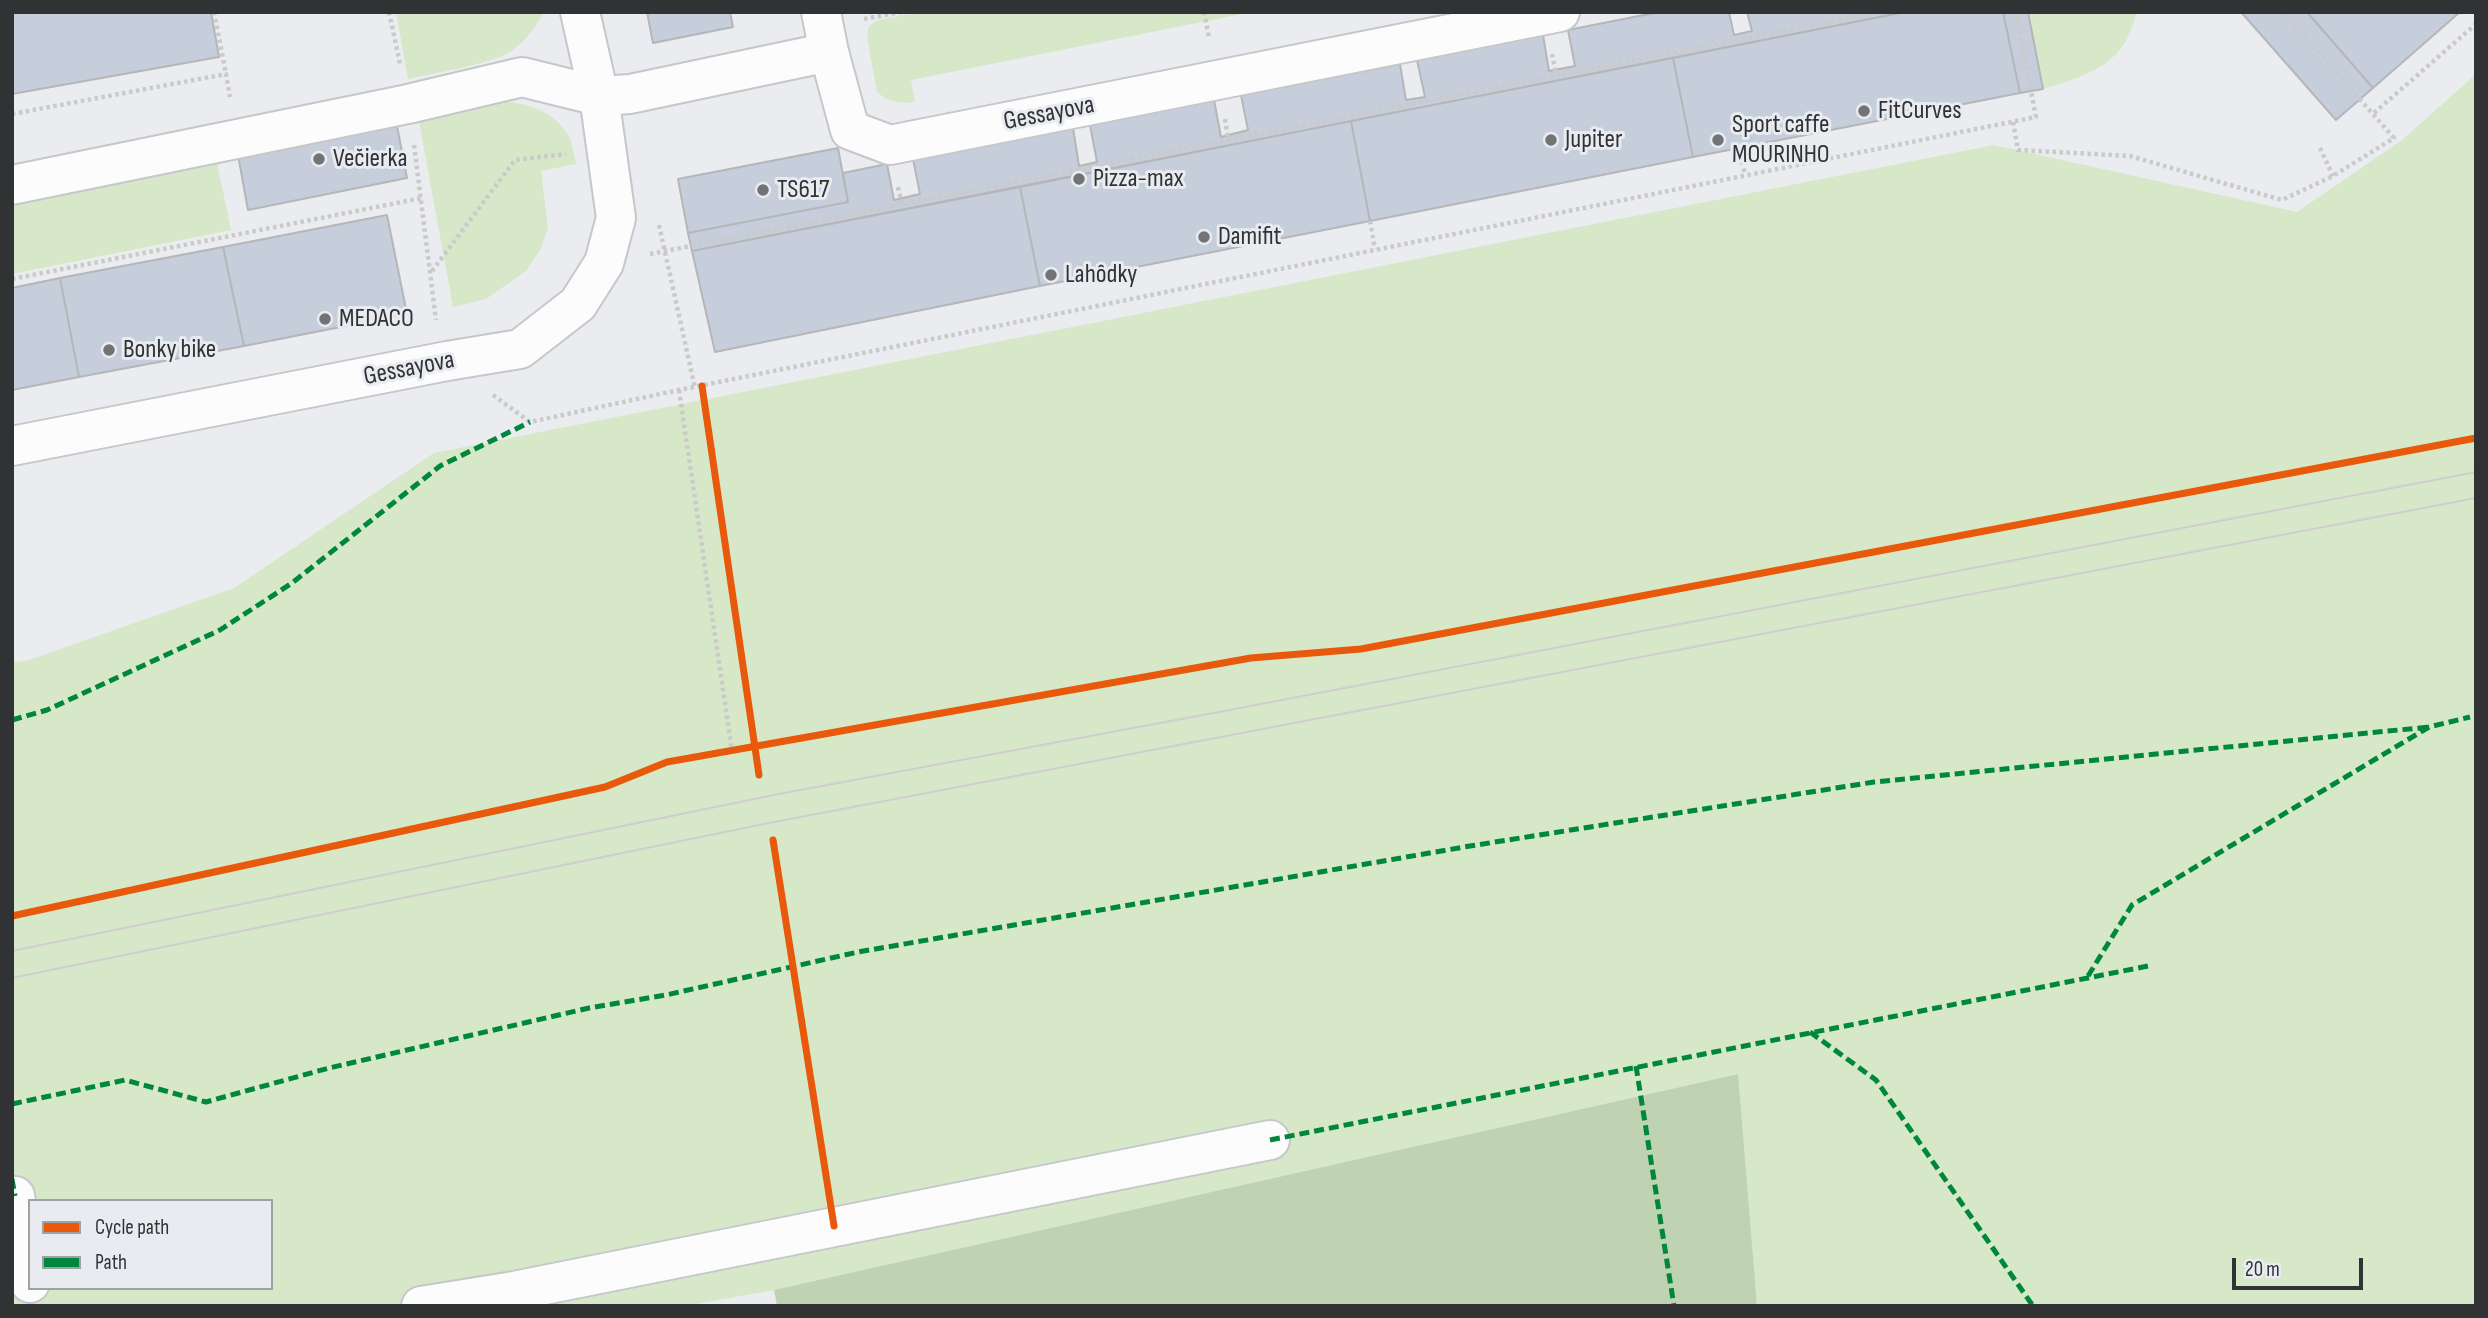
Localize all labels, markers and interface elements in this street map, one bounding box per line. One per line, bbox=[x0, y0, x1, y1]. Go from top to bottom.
street label: Gessayova bbox=[1001, 90, 1097, 138]
place label: FitCurves bbox=[1878, 95, 1962, 127]
marker: FitCurves bbox=[1856, 103, 1872, 119]
place label: Sport caffe MOURINHO bbox=[1732, 109, 1830, 170]
place label: Jupiter bbox=[1565, 124, 1622, 156]
marker: Jupiter bbox=[1543, 132, 1559, 148]
marker: Sport caffe MOURINHO bbox=[1710, 132, 1726, 148]
place label: Večierka bbox=[333, 143, 407, 175]
marker: Večierka bbox=[311, 151, 327, 167]
place label: Pizza-max bbox=[1093, 163, 1184, 195]
marker: Pizza-max bbox=[1071, 171, 1087, 187]
place label: TS617 bbox=[777, 174, 829, 206]
marker: TS617 bbox=[755, 182, 771, 198]
place label: Damifit bbox=[1218, 221, 1281, 253]
marker: Damifit bbox=[1196, 229, 1212, 245]
place label: Lahôdky bbox=[1065, 259, 1137, 291]
marker: Lahôdky bbox=[1043, 267, 1059, 283]
place label: MEDACO bbox=[339, 303, 414, 335]
marker: MEDACO bbox=[317, 311, 333, 327]
place label: Bonky bike bbox=[123, 334, 216, 366]
marker: Bonky bike bbox=[101, 342, 117, 358]
street label: Gessayova bbox=[361, 345, 457, 393]
legend bbox=[28, 1199, 273, 1290]
text: Cycle path bbox=[95, 1215, 169, 1240]
scale bar bbox=[2236, 1244, 2367, 1288]
text: Path bbox=[95, 1250, 127, 1275]
text: 20 m bbox=[2245, 1257, 2280, 1282]

